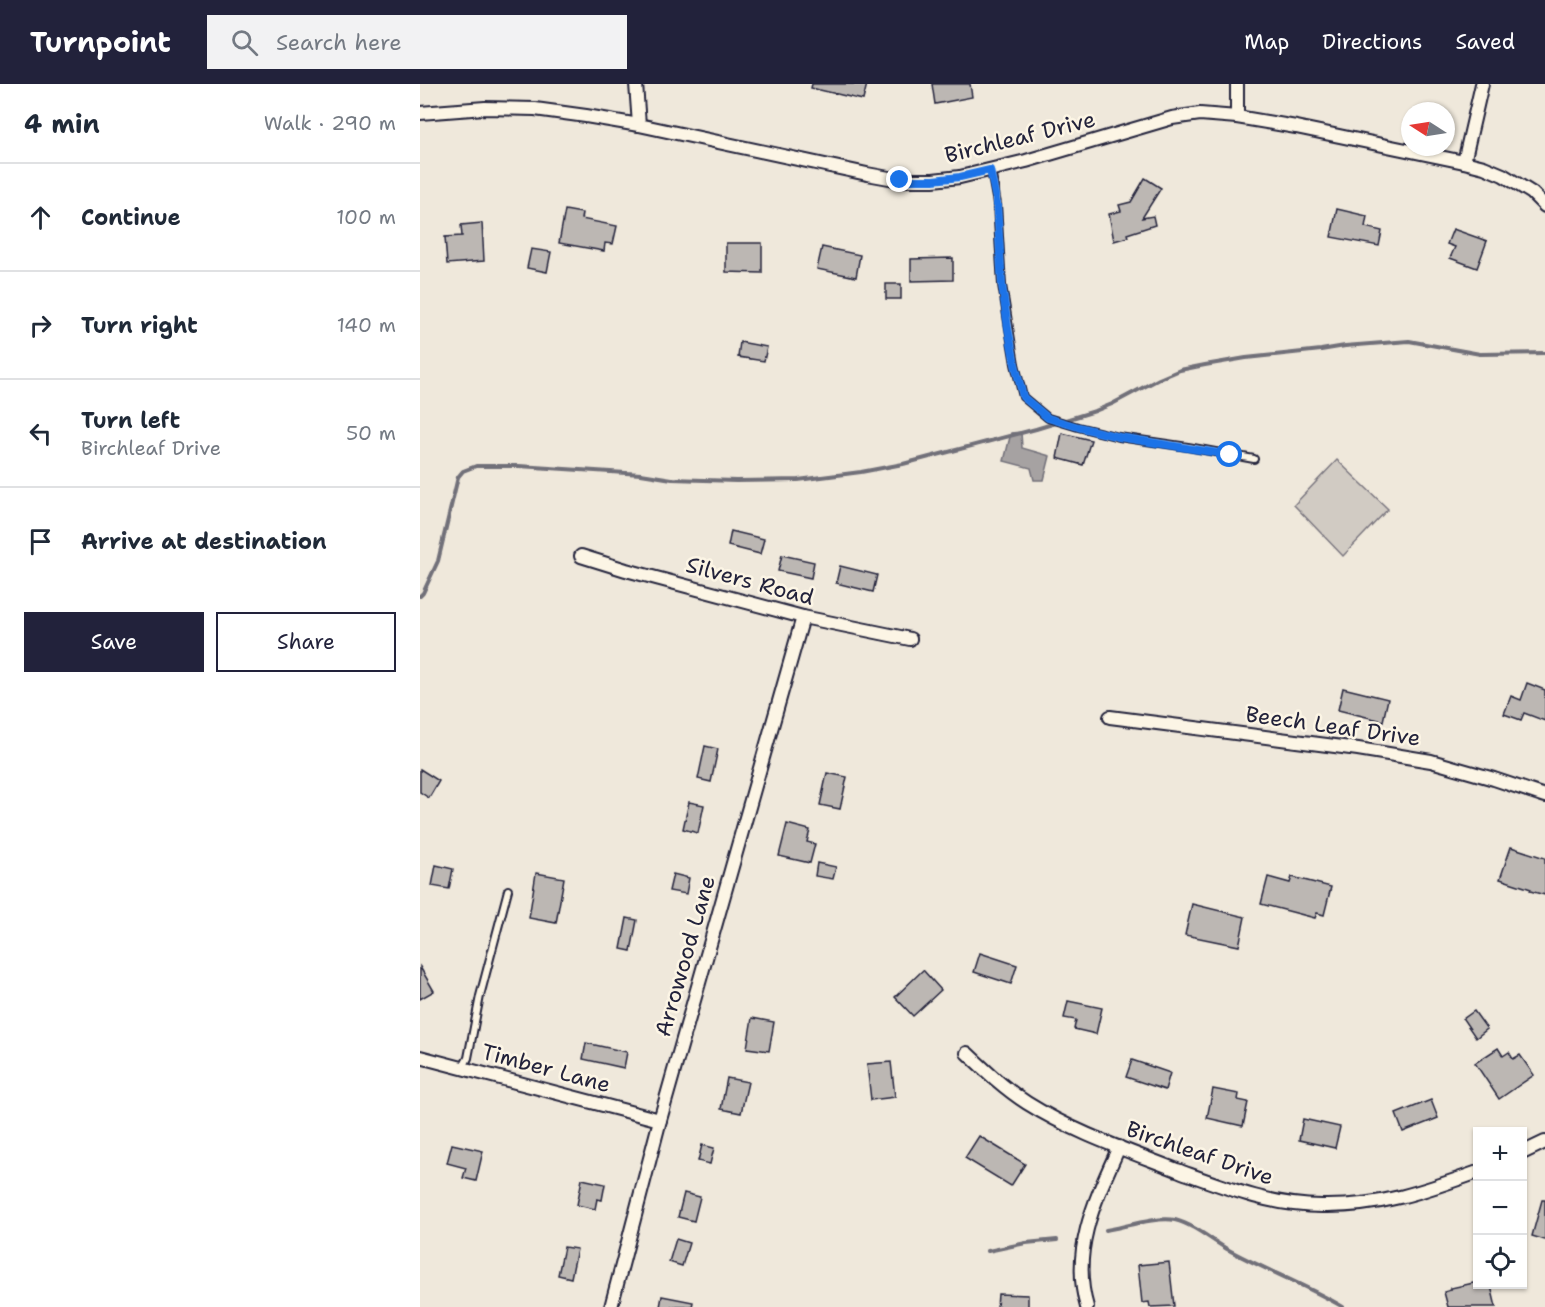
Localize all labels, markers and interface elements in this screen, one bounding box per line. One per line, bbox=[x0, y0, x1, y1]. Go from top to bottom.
search box bbox=[207, 15, 627, 69]
text: Turnpoint bbox=[30, 23, 171, 61]
icon: search bbox=[228, 26, 261, 59]
text: Search here bbox=[276, 28, 402, 57]
text: Map bbox=[1244, 28, 1289, 56]
text: Directions bbox=[1322, 28, 1422, 56]
text: Saved bbox=[1455, 28, 1515, 56]
north arrow bbox=[1401, 102, 1455, 156]
street label: Birchleaf Drive bbox=[942, 104, 1098, 170]
text: 4 min bbox=[24, 106, 100, 141]
text: Walk · 290 m bbox=[264, 110, 396, 136]
route end bbox=[886, 166, 912, 192]
icon: ahead bbox=[24, 201, 57, 234]
text: Continue bbox=[81, 203, 181, 232]
text: 100 m bbox=[336, 204, 396, 230]
icon: right bbox=[24, 309, 57, 342]
text: Turn right bbox=[81, 311, 198, 340]
text: 140 m bbox=[337, 312, 396, 338]
text: Turn left bbox=[81, 406, 180, 435]
icon: left bbox=[24, 417, 57, 450]
text: 50 m bbox=[346, 420, 396, 446]
text: Birchleaf Drive bbox=[81, 435, 221, 461]
route start bbox=[1216, 441, 1242, 467]
icon: arrive bbox=[24, 525, 57, 558]
text: Arrive at destination bbox=[81, 527, 327, 556]
street label: Silvers Road bbox=[683, 550, 817, 612]
button: Save bbox=[24, 612, 204, 672]
button: Share bbox=[216, 612, 396, 672]
street label: Beech Leaf Drive bbox=[1244, 699, 1422, 753]
street label: Arrowood Lane bbox=[648, 872, 722, 1040]
street label: Timber Lane bbox=[478, 1037, 614, 1099]
street label: Birchleaf Drive bbox=[1122, 1114, 1278, 1192]
map controls bbox=[1473, 1127, 1527, 1289]
button: + bbox=[1473, 1127, 1527, 1181]
button: − bbox=[1473, 1181, 1527, 1235]
button: locate bbox=[1473, 1235, 1527, 1289]

